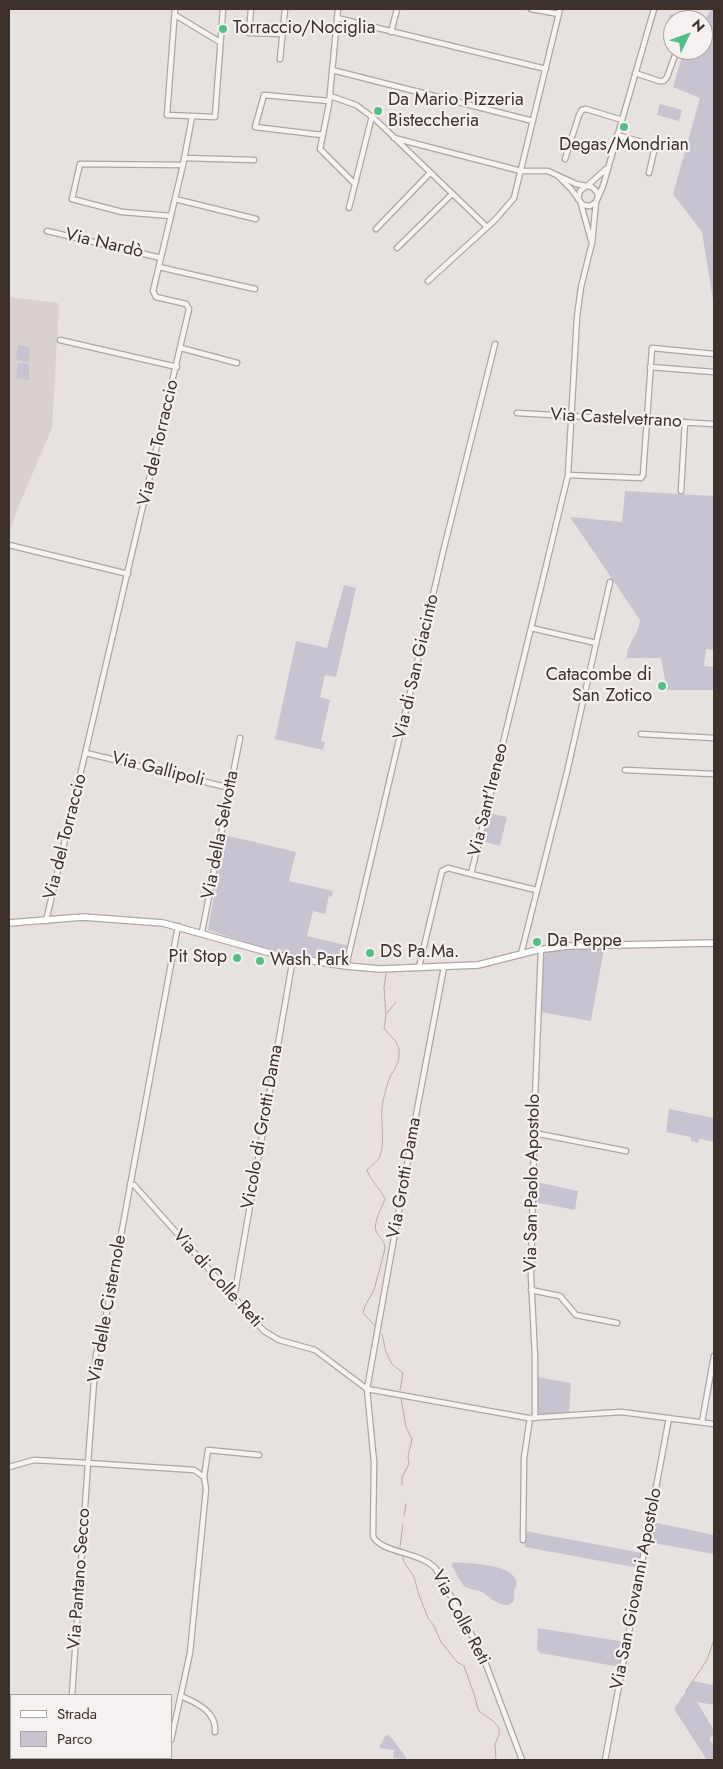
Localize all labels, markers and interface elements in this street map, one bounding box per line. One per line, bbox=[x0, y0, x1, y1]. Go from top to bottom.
north arrow bbox=[663, 10, 713, 60]
text: N bbox=[687, 15, 710, 36]
place label: Torraccio/Nociglia bbox=[233, 18, 375, 40]
marker: Torraccio/Nociglia bbox=[217, 23, 229, 35]
place label: Da Mario Pizzeria Bisteccheria bbox=[388, 90, 524, 132]
marker: Da Mario Pizzeria Bisteccheria bbox=[372, 105, 384, 117]
marker: Degas/Mondrian bbox=[618, 121, 630, 133]
place label: Degas/Mondrian bbox=[559, 135, 689, 157]
street label: Via Nardò bbox=[63, 225, 145, 263]
street label: Via del Torraccio bbox=[134, 378, 184, 508]
street label: Via Castelvetrano bbox=[550, 405, 682, 433]
street label: Via di San Giacinto bbox=[390, 592, 444, 742]
place label: Catacombe di San Zotico bbox=[546, 665, 652, 708]
marker: Catacombe di San Zotico bbox=[656, 680, 668, 692]
street label: Via Sant'Ireneo bbox=[464, 741, 514, 859]
street label: Via Gallipoli bbox=[109, 748, 207, 792]
street label: Via della Selvotta bbox=[198, 769, 244, 901]
street label: Via del Torraccio bbox=[40, 772, 92, 902]
place label: Da Peppe bbox=[547, 931, 622, 953]
marker: Da Peppe bbox=[531, 936, 543, 948]
place label: DS Pa.Ma. bbox=[380, 942, 460, 964]
place label: Pit Stop bbox=[168, 947, 227, 969]
marker: DS Pa.Ma. bbox=[364, 947, 376, 959]
place label: Wash Park bbox=[270, 950, 349, 972]
marker: Pit Stop bbox=[231, 952, 243, 964]
marker: Wash Park bbox=[254, 955, 266, 967]
street label: Vicolo di Grotti Dama bbox=[238, 1043, 288, 1211]
street label: Via San Paolo Apostolo bbox=[521, 1094, 545, 1272]
street label: Via Grotti Dama bbox=[384, 1116, 426, 1240]
street label: Via di Colle Reti bbox=[167, 1226, 267, 1332]
street label: Via delle Cisternole bbox=[84, 1233, 132, 1385]
street label: Via San Giovanni Apostolo bbox=[607, 1486, 667, 1692]
street label: Via Pantano Secco bbox=[64, 1507, 96, 1651]
street label: Via Colle Reti bbox=[426, 1567, 494, 1669]
legend bbox=[10, 1694, 172, 1759]
text: Strada bbox=[57, 1703, 97, 1725]
text: Parco bbox=[57, 1728, 92, 1750]

